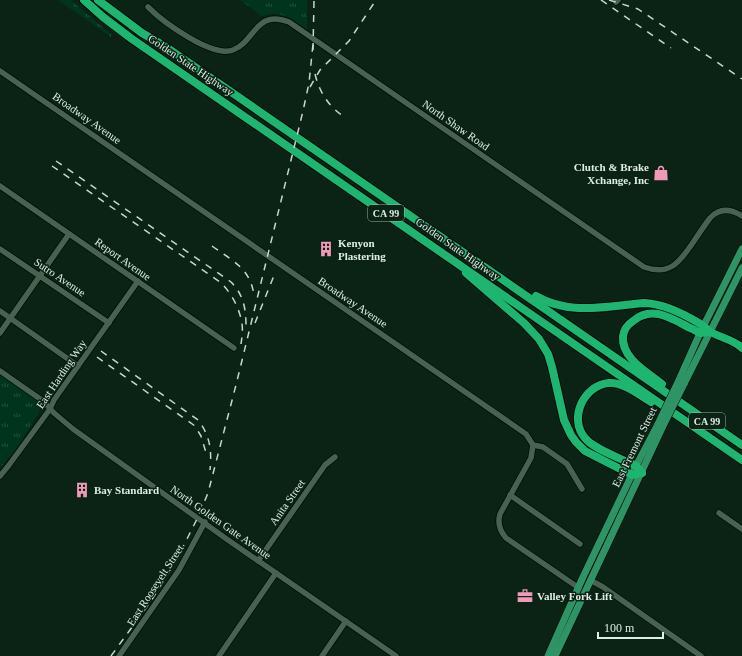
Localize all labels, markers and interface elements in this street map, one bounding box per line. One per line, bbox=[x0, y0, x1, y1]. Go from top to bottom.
street label: Golden State Highway bbox=[146, 32, 236, 98]
street label: Broadway Avenue bbox=[50, 90, 124, 146]
street label: North Shaw Road bbox=[420, 97, 492, 153]
place label: Clutch & Brake Xchange, Inc bbox=[574, 161, 649, 186]
shop icon: Clutch & Brake Xchange, Inc bbox=[652, 164, 670, 182]
road number: CA 99 bbox=[368, 205, 404, 221]
street label: Golden State Highway bbox=[414, 215, 503, 283]
street label: Report Avenue bbox=[93, 235, 153, 283]
place label: Kenyon Plastering bbox=[338, 237, 386, 262]
building icon: Kenyon Plastering bbox=[317, 240, 335, 258]
street label: Sutro Avenue bbox=[32, 255, 88, 299]
street label: Broadway Avenue bbox=[316, 274, 390, 330]
street label: East Harding Way bbox=[34, 337, 89, 411]
street label: East Fremont Street bbox=[609, 405, 659, 489]
road number: CA 99 bbox=[689, 413, 725, 429]
street label: Anita Street bbox=[267, 477, 307, 527]
building icon: Bay Standard bbox=[73, 481, 91, 499]
street label: North Golden Gate Avenue bbox=[168, 483, 274, 561]
place label: Bay Standard bbox=[94, 484, 159, 496]
street label: East Roosevelt Street bbox=[124, 542, 186, 628]
office icon: Valley Fork Lift bbox=[516, 587, 534, 605]
place label: Valley Fork Lift bbox=[537, 590, 613, 602]
scale bar bbox=[598, 614, 663, 640]
text: 100 m bbox=[604, 621, 635, 635]

